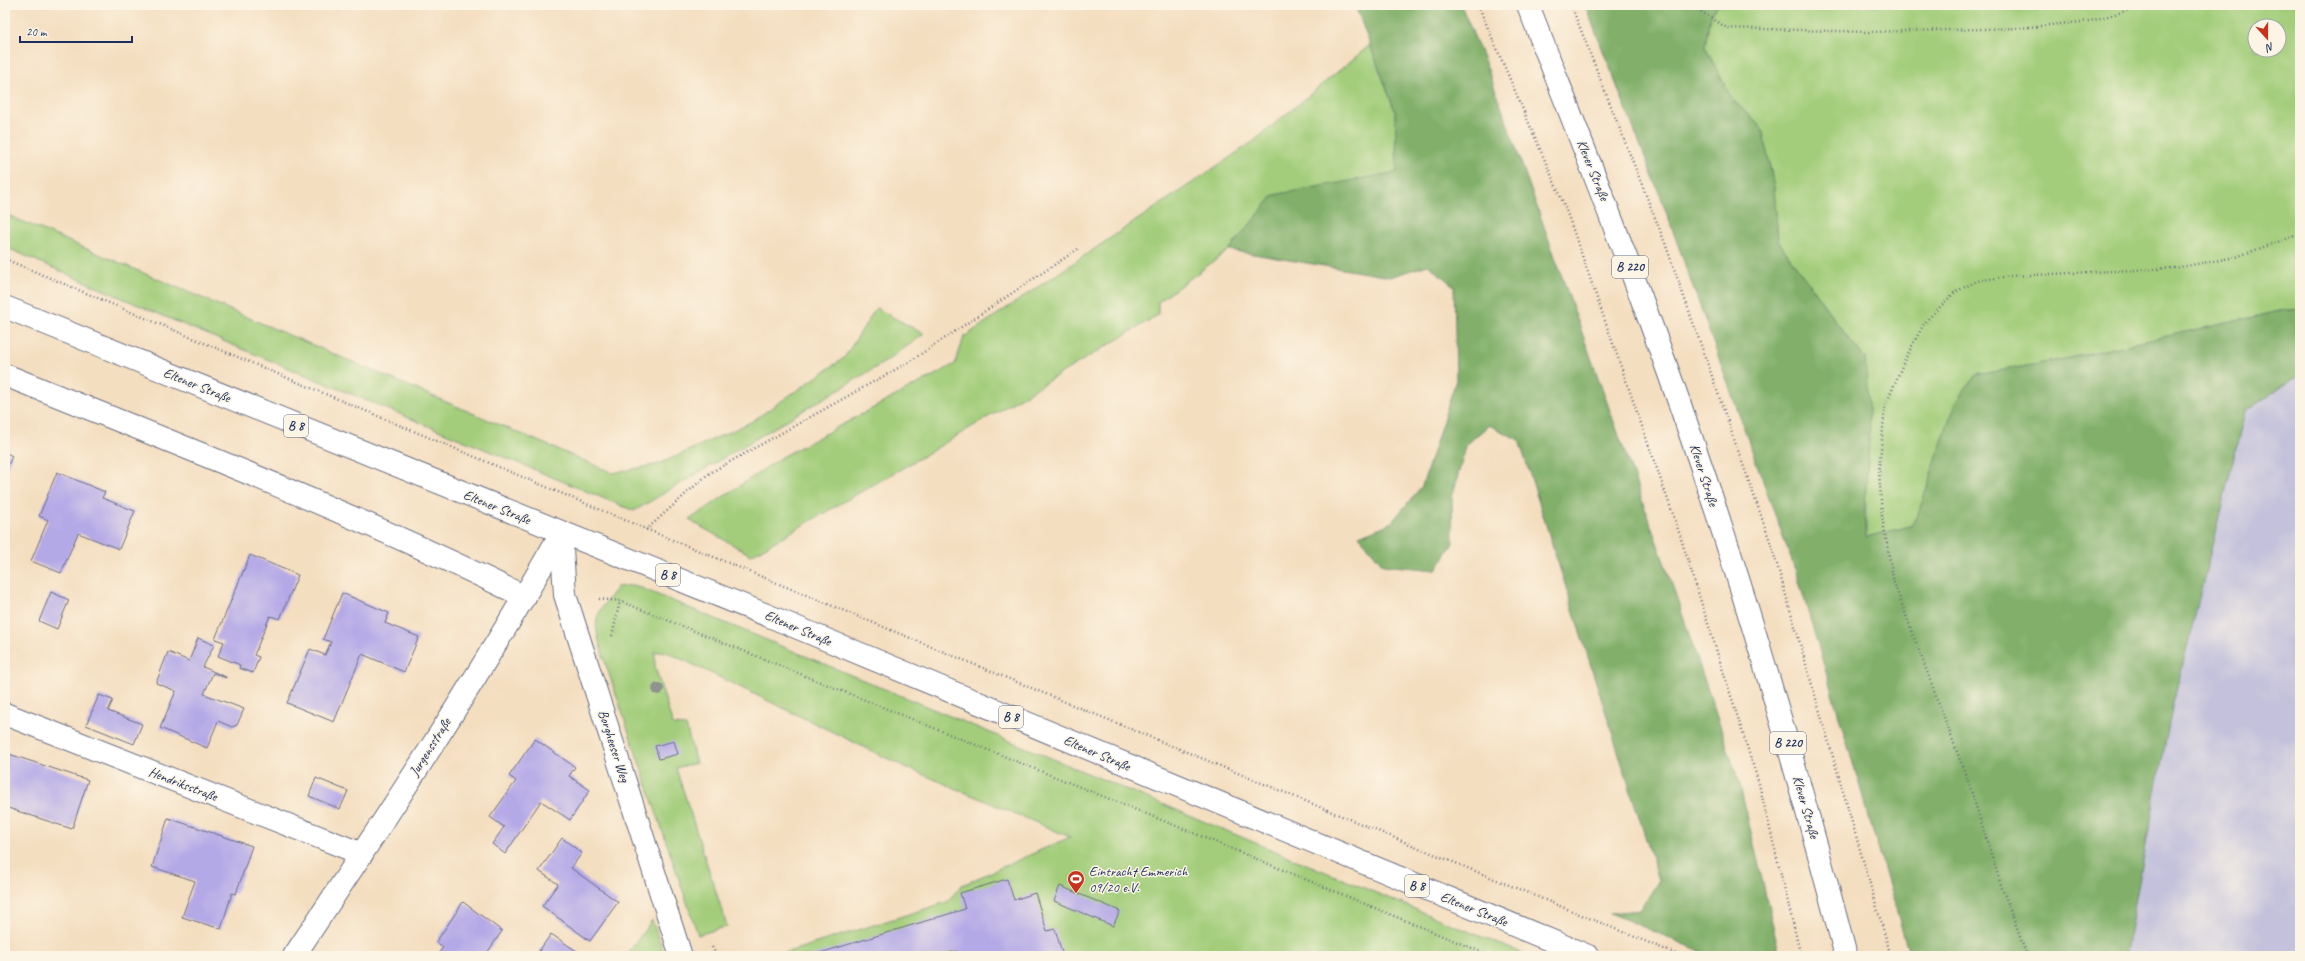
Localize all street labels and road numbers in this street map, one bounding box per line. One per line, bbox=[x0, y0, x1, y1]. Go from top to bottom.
street label: Klever Straße bbox=[1573, 137, 1613, 204]
road number: B 220 bbox=[1612, 256, 1648, 278]
street label: Eltener Straße bbox=[161, 364, 234, 407]
road number: B 8 bbox=[284, 415, 308, 437]
street label: Klever Straße bbox=[1686, 442, 1722, 510]
street label: Eltener Straße bbox=[461, 486, 534, 529]
road number: B 8 bbox=[656, 564, 680, 586]
street label: Eltener Straße bbox=[762, 606, 835, 650]
road number: B 8 bbox=[999, 706, 1023, 728]
street label: Borgheeser Weg bbox=[594, 708, 634, 785]
street label: Jurgensstraße bbox=[405, 714, 455, 780]
street label: Eltener Straße bbox=[1061, 731, 1134, 775]
road number: B 220 bbox=[1770, 732, 1806, 754]
street label: Hendriksstraße bbox=[146, 763, 221, 805]
street label: Klever Straße bbox=[1789, 774, 1823, 842]
road number: B 8 bbox=[1405, 875, 1429, 897]
street label: Eltener Straße bbox=[1438, 888, 1511, 931]

